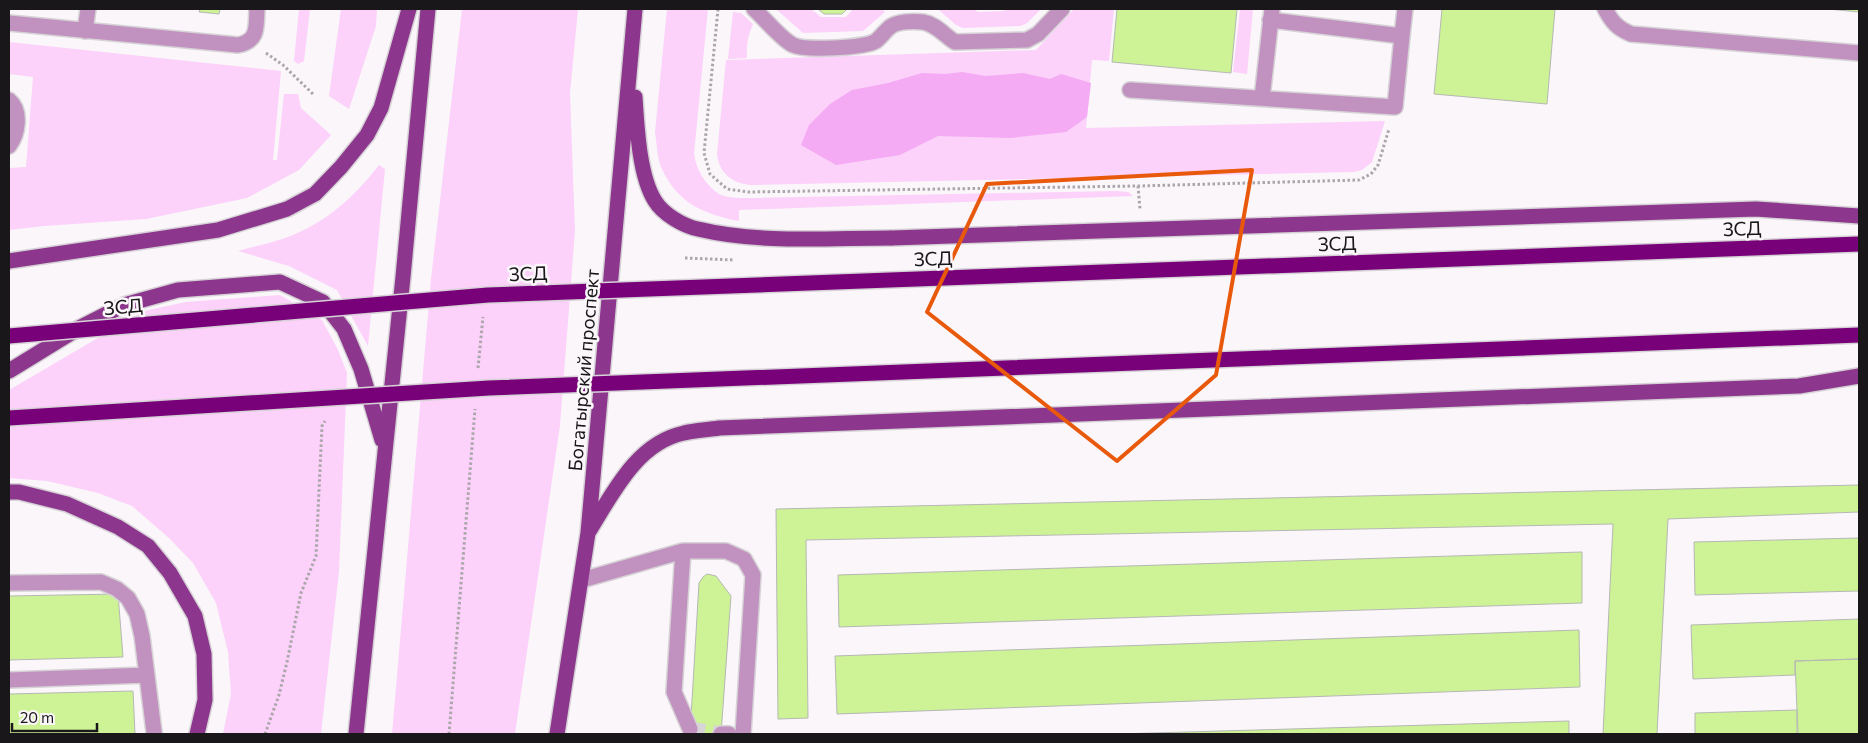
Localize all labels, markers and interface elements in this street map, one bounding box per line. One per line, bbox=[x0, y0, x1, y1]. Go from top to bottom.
street label: ЗСД bbox=[1722, 216, 1762, 240]
street label: ЗСД bbox=[1317, 231, 1357, 255]
street label: ЗСД bbox=[913, 246, 953, 270]
street label: ЗСД bbox=[508, 261, 548, 285]
street label: Богатырский проспект bbox=[563, 268, 603, 472]
street label: ЗСД bbox=[103, 293, 143, 319]
scale bar bbox=[12, 700, 98, 732]
text: 20 m bbox=[20, 708, 54, 726]

